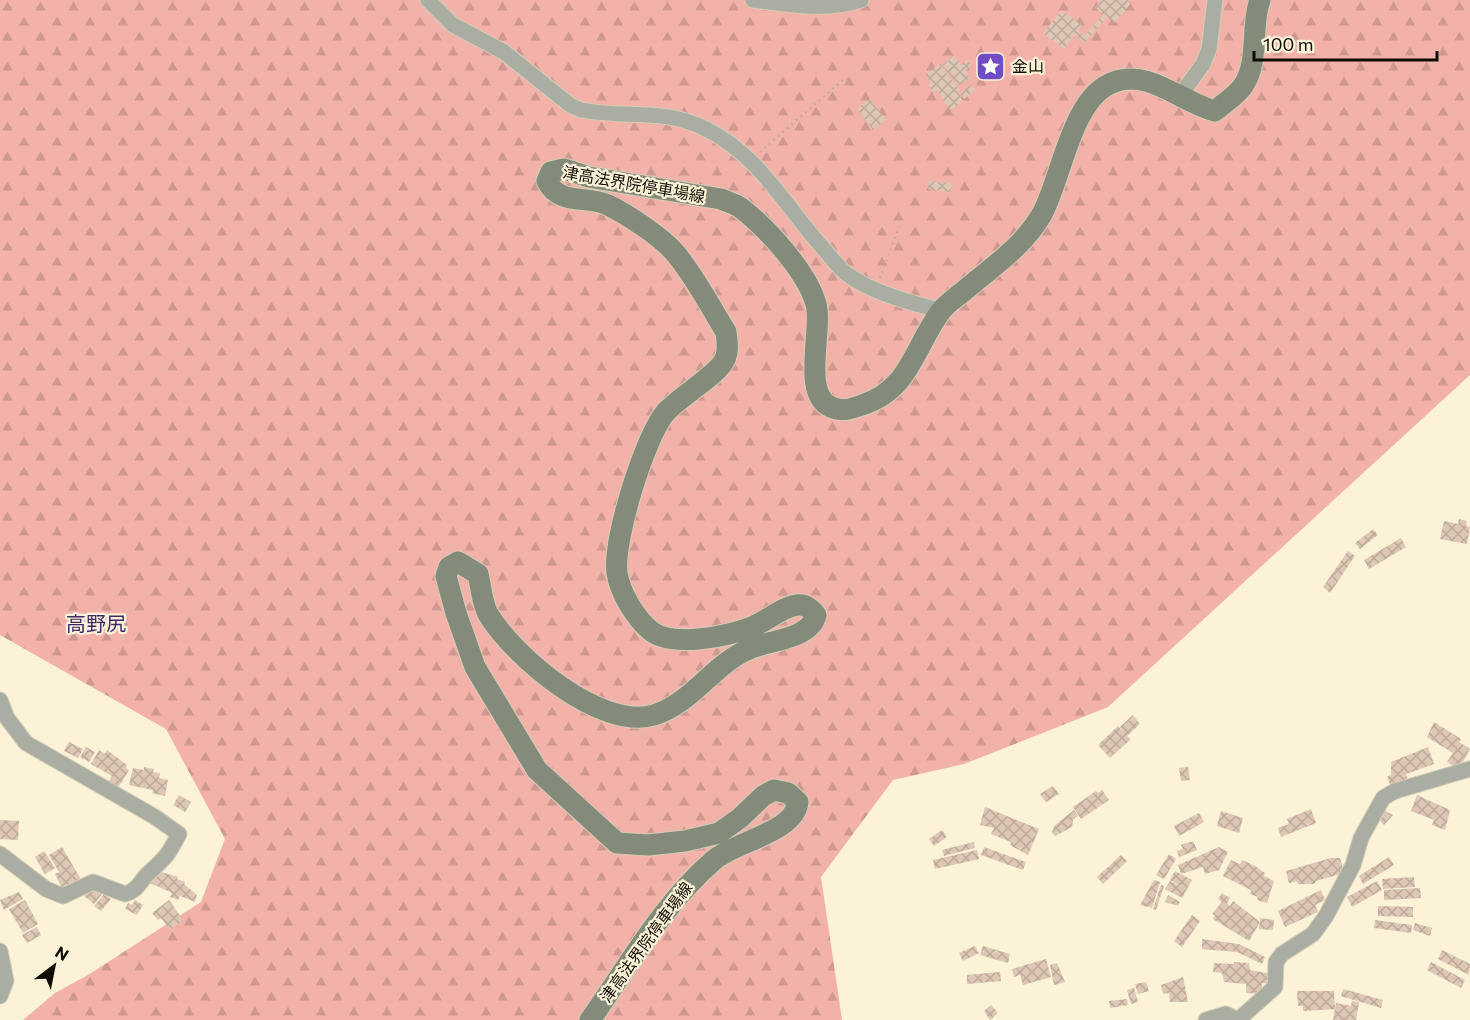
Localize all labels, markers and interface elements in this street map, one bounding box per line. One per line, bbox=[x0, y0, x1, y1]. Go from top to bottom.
scale bar bbox=[1254, 24, 1437, 62]
text: 100 m bbox=[1263, 33, 1313, 55]
place icon: 金山 bbox=[975, 50, 1007, 82]
place label: 金山 bbox=[1012, 56, 1044, 75]
street label: 津高法界院停車場線 bbox=[562, 162, 707, 205]
district label: 高野尻 bbox=[66, 611, 126, 635]
street label: 津高法界院停車場線 bbox=[596, 878, 696, 1006]
north arrow bbox=[24, 936, 84, 996]
text: N bbox=[52, 942, 72, 964]

